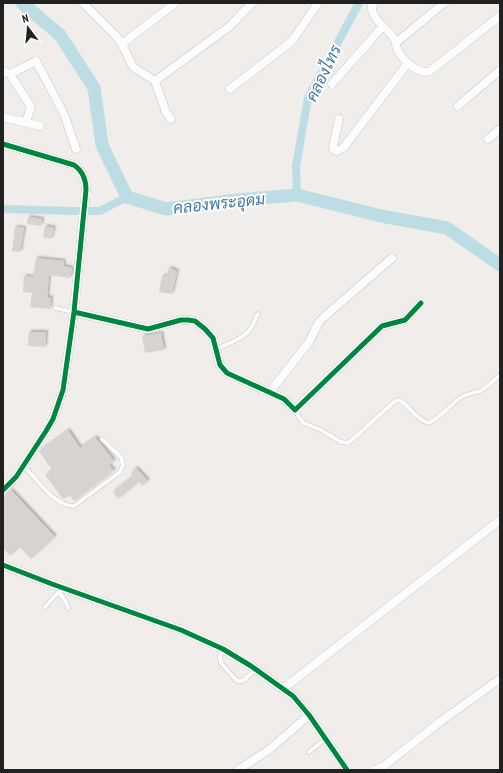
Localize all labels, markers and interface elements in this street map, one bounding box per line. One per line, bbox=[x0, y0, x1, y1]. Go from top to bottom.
north arrow bbox=[8, 8, 48, 48]
text: N bbox=[20, 11, 30, 26]
water label: คลองไทร bbox=[300, 40, 346, 104]
water label: คลองพระอุดม bbox=[172, 188, 266, 220]

